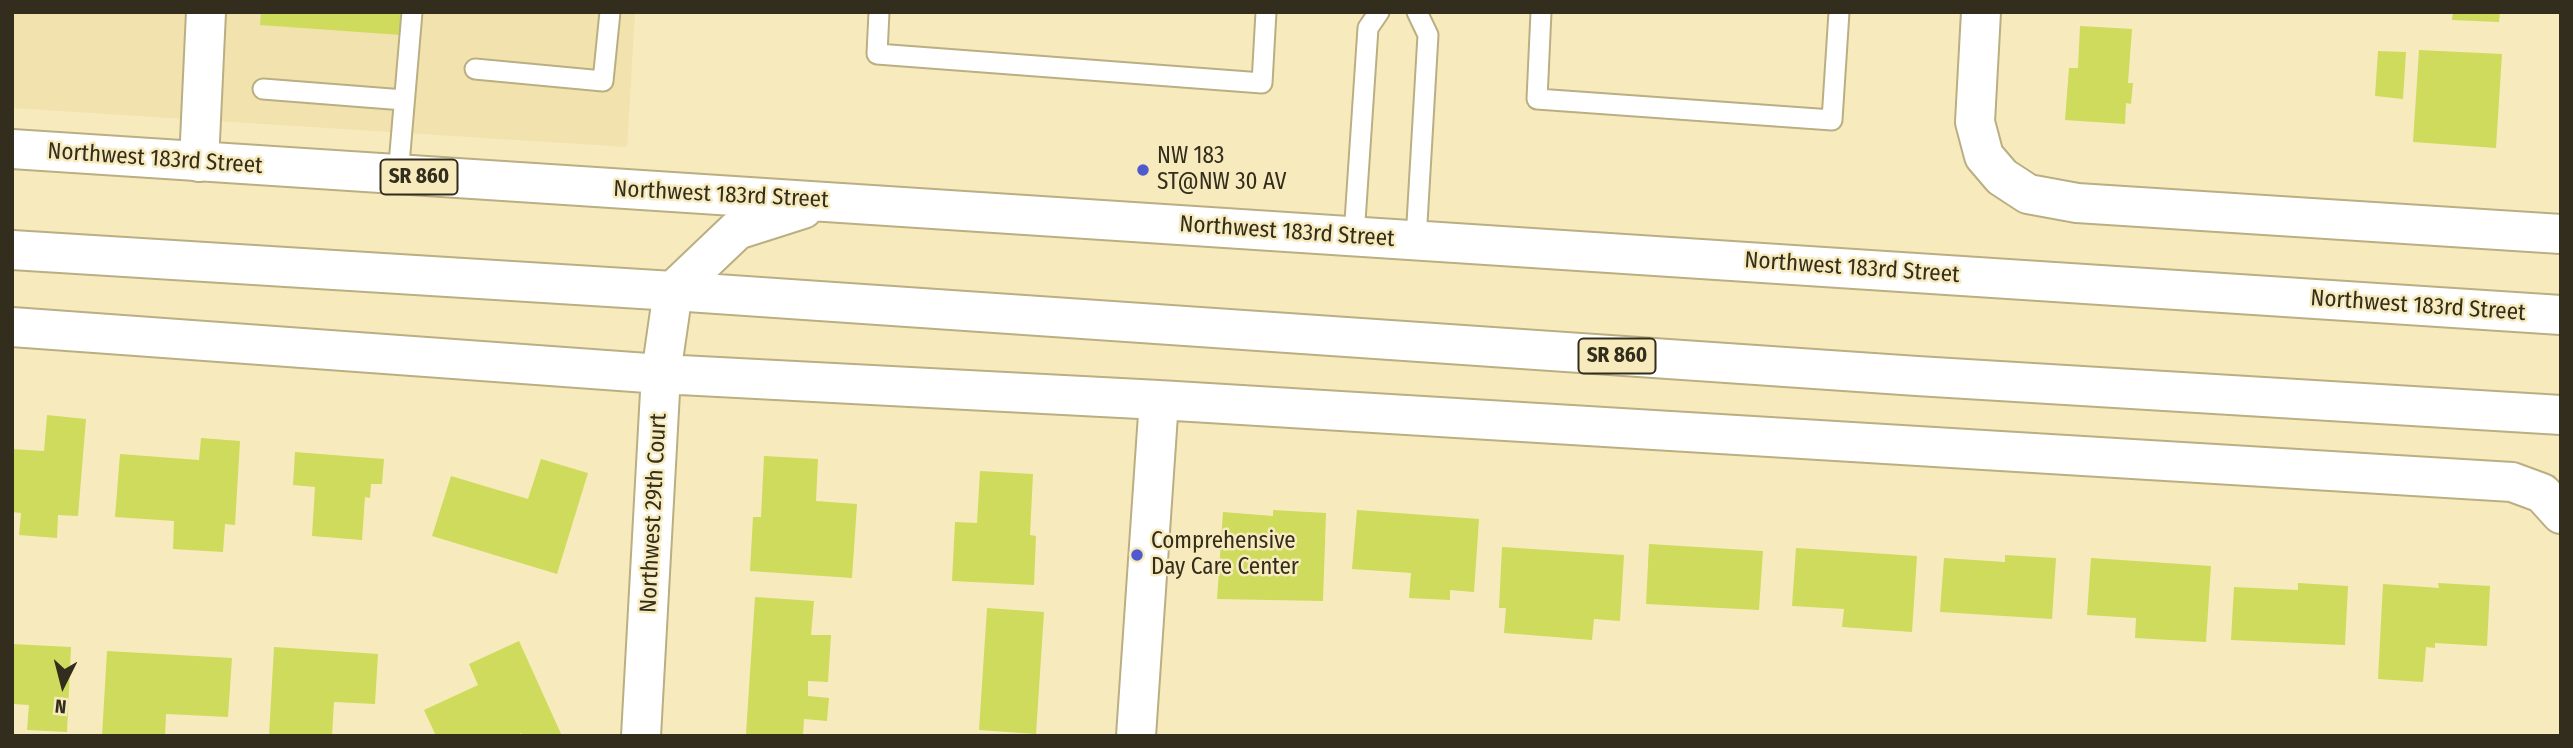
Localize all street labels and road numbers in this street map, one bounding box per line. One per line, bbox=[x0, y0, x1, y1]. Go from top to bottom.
street label: Northwest 183rd Street bbox=[47, 138, 263, 180]
road number: SR 860 bbox=[380, 160, 458, 194]
street label: Northwest 183rd Street bbox=[613, 176, 829, 214]
street label: Northwest 183rd Street bbox=[1179, 211, 1395, 253]
street label: Northwest 183rd Street bbox=[1744, 247, 1960, 289]
street label: Northwest 183rd Street bbox=[2310, 285, 2526, 327]
road number: SR 860 bbox=[1578, 338, 1656, 374]
street label: Northwest 29th Court bbox=[635, 412, 673, 614]

